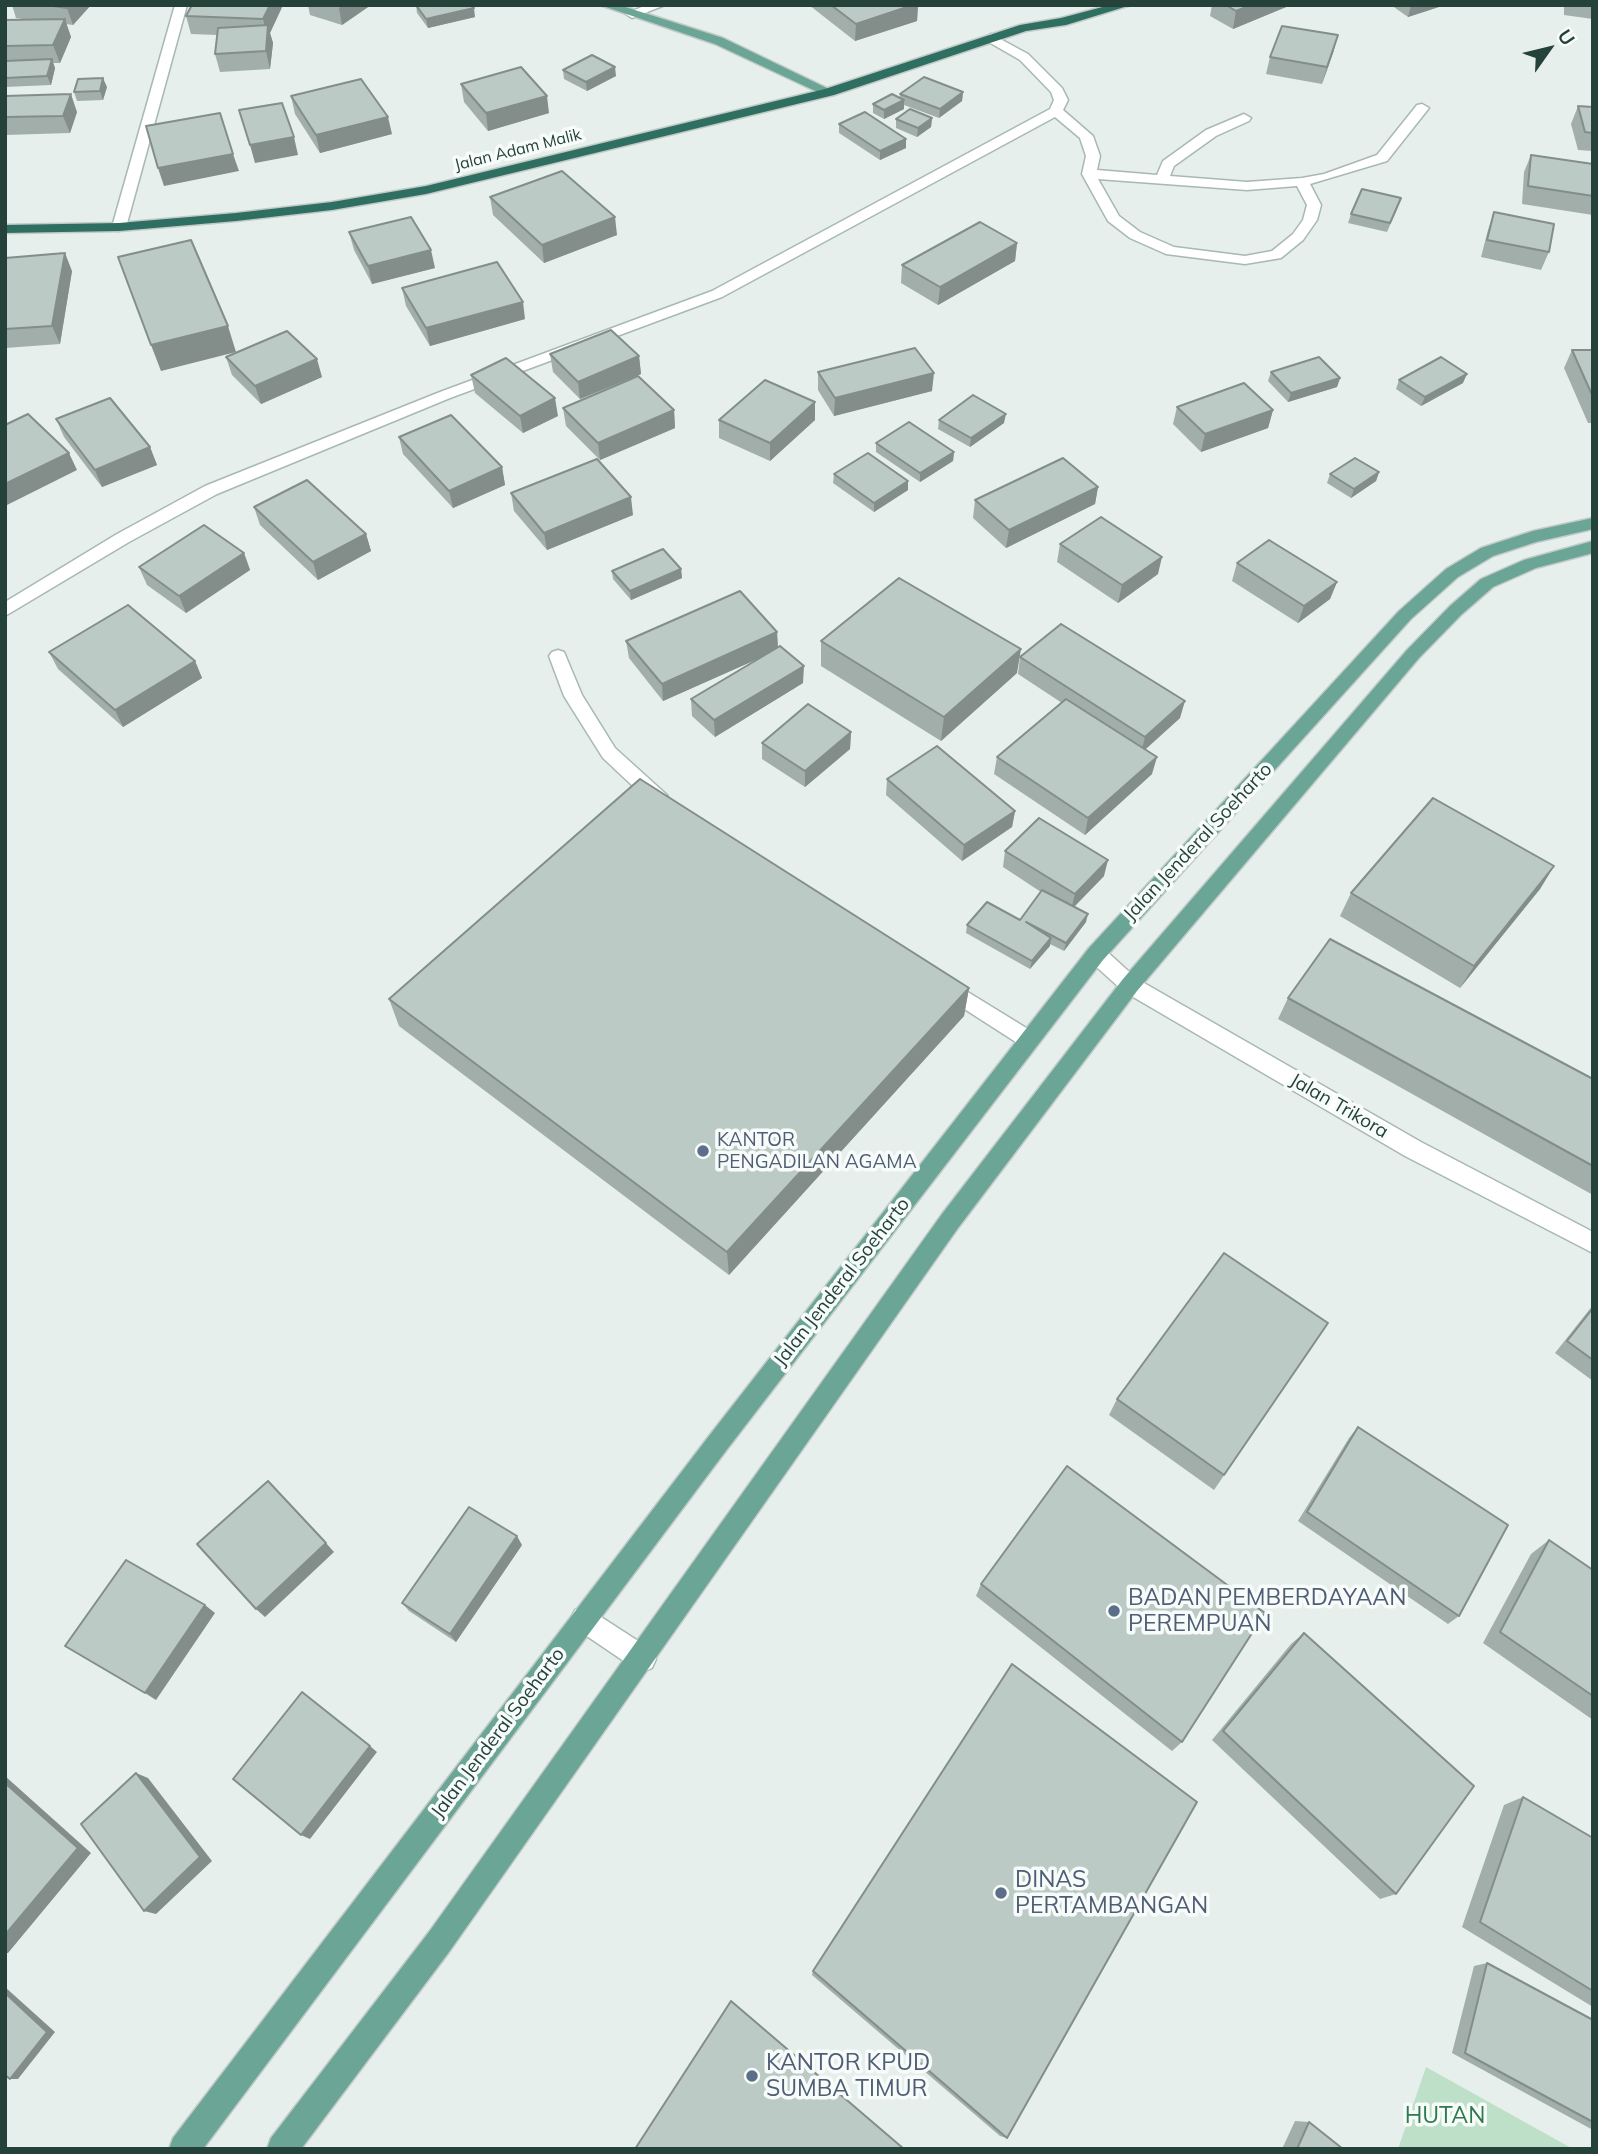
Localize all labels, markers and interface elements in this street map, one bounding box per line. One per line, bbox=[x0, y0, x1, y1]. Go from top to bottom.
north arrow bbox=[1514, 14, 1584, 84]
text: U bbox=[1553, 25, 1580, 50]
street label: Jalan Adam Malik bbox=[453, 125, 583, 175]
street label: Jalan Jenderal Soeharto bbox=[1119, 758, 1277, 926]
street label: Jalan Trikora bbox=[1286, 1069, 1392, 1143]
place label: KANTOR PENGADILAN AGAMA bbox=[717, 1129, 917, 1173]
marker: KANTOR PENGADILAN AGAMA bbox=[695, 1143, 711, 1159]
street label: Jalan Jenderal Soeharto bbox=[769, 1193, 915, 1371]
place label: BADAN PEMBERDAYAAN PEREMPUAN bbox=[1128, 1584, 1406, 1638]
marker: BADAN PEMBERDAYAAN PEREMPUAN bbox=[1106, 1603, 1122, 1619]
street label: Jalan Jenderal Soeharto bbox=[427, 1643, 569, 1823]
place label: DINAS PERTAMBANGAN bbox=[1015, 1866, 1208, 1920]
marker: DINAS PERTAMBANGAN bbox=[993, 1885, 1009, 1901]
place label: KANTOR KPUD SUMBA TIMUR bbox=[766, 2049, 930, 2103]
marker: KANTOR KPUD SUMBA TIMUR bbox=[744, 2068, 760, 2084]
park label: HUTAN bbox=[1405, 2102, 1485, 2130]

